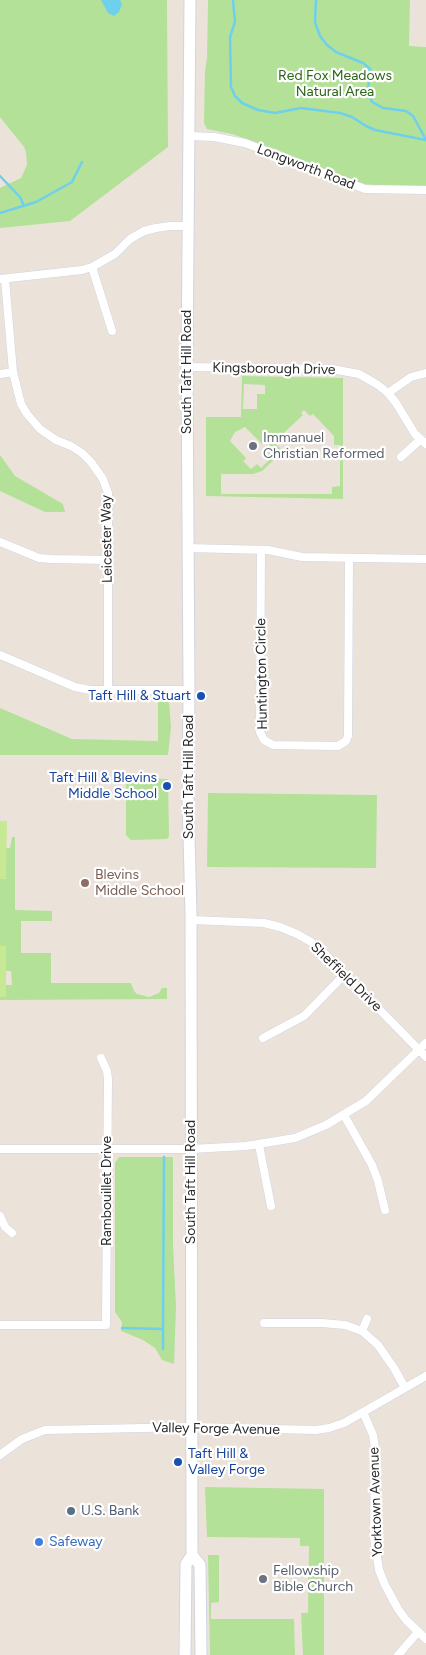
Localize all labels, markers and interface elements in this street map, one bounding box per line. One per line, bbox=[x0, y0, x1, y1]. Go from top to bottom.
park label: Red Fox Meadows Natural Area bbox=[278, 68, 392, 100]
street label: Longworth Road bbox=[254, 141, 358, 193]
street label: South Taft Hill Road bbox=[179, 310, 195, 434]
street label: Kingsborough Drive bbox=[212, 360, 336, 378]
place label: Immanuel Christian Reformed bbox=[263, 430, 385, 462]
marker: Immanuel Christian Reformed bbox=[247, 440, 259, 452]
street label: Leicester Way bbox=[98, 495, 116, 583]
street label: Huntington Circle bbox=[253, 618, 271, 730]
place label: Taft Hill & Stuart bbox=[88, 688, 191, 704]
marker: Taft Hill & Stuart bbox=[195, 690, 207, 702]
street label: South Taft Hill Road bbox=[181, 715, 197, 839]
place label: Taft Hill & Blevins Middle School bbox=[49, 770, 157, 802]
marker: Taft Hill & Blevins Middle School bbox=[161, 780, 173, 792]
place label: Blevins Middle School bbox=[95, 867, 184, 900]
marker: Blevins Middle School bbox=[79, 877, 91, 889]
street label: Sheffield Drive bbox=[307, 939, 385, 1015]
street label: South Taft Hill Road bbox=[183, 1120, 199, 1244]
street label: Rambouillet Drive bbox=[99, 1136, 115, 1246]
street label: Valley Forge Avenue bbox=[152, 1419, 280, 1439]
place label: Taft Hill & Valley Forge bbox=[188, 1446, 265, 1478]
street label: Yorktown Avenue bbox=[366, 1447, 386, 1557]
marker: Taft Hill & Valley Forge bbox=[172, 1456, 184, 1468]
place label: U.S. Bank bbox=[81, 1503, 139, 1519]
marker: U.S. Bank bbox=[65, 1505, 77, 1517]
place label: Safeway bbox=[49, 1534, 103, 1550]
marker: Safeway bbox=[33, 1536, 45, 1548]
place label: Fellowship Bible Church bbox=[273, 1563, 353, 1595]
marker: Fellowship Bible Church bbox=[257, 1573, 269, 1585]

